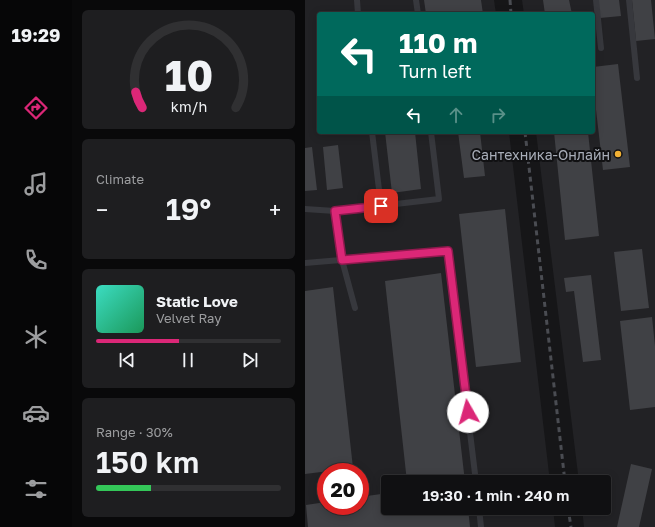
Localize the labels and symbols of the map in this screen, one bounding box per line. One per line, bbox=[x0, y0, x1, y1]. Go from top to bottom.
place label: Сантехника-Онлайн bbox=[471, 146, 610, 163]
marker: Сантехника-Онлайн bbox=[613, 149, 623, 159]
pin bbox=[364, 189, 398, 223]
position arrow bbox=[447, 391, 489, 433]
speed limit sign: 20 bbox=[317, 463, 369, 515]

